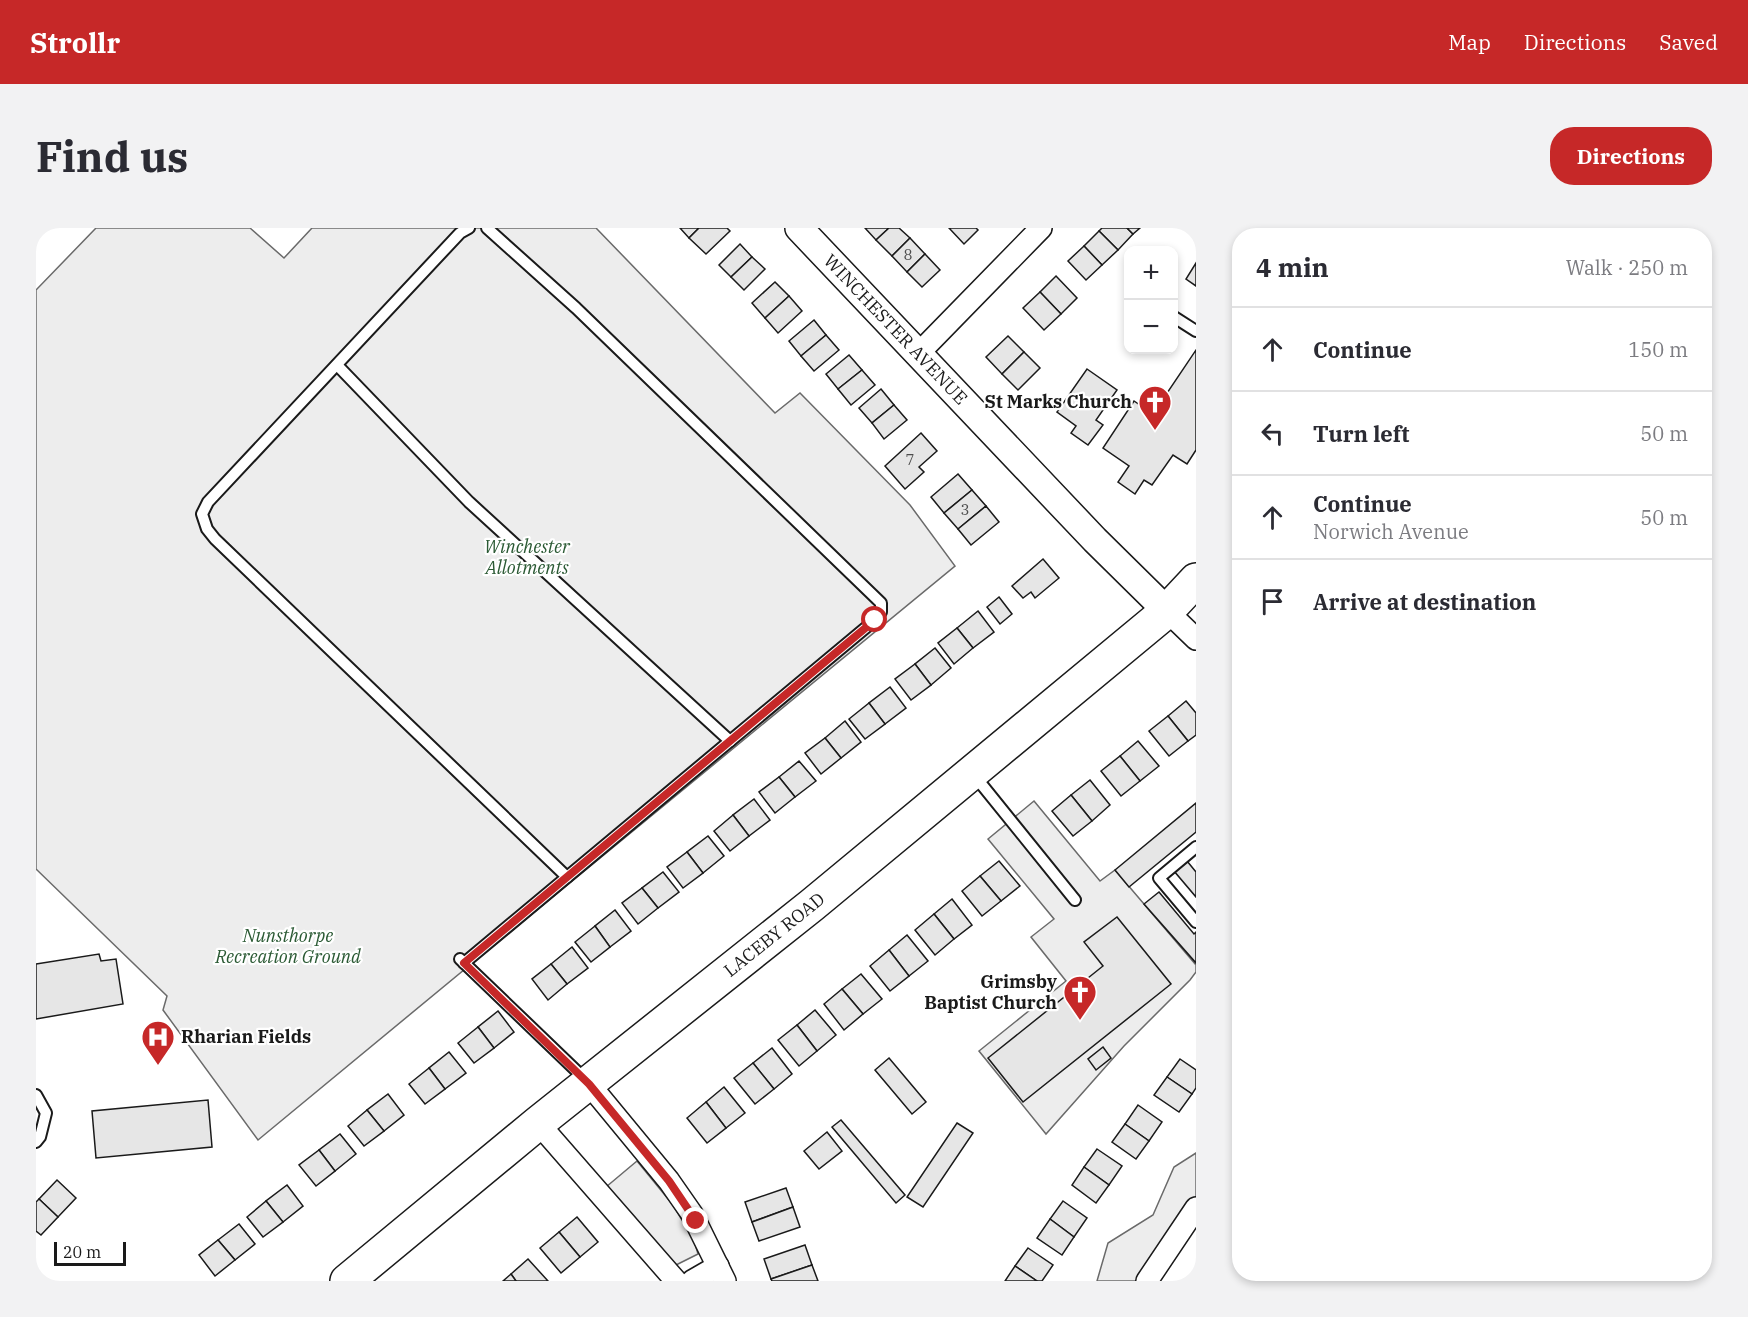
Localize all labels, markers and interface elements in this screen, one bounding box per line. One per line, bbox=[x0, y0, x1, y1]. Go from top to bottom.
text: Strollr bbox=[30, 24, 120, 61]
text: Map bbox=[1448, 28, 1491, 56]
text: Directions bbox=[1524, 28, 1626, 56]
text: Saved bbox=[1659, 28, 1718, 56]
button: Directions bbox=[1550, 127, 1712, 185]
text: Find us bbox=[36, 129, 188, 184]
house number: 8 bbox=[903, 245, 913, 264]
map controls bbox=[1124, 246, 1178, 354]
button: + bbox=[1124, 246, 1178, 300]
street label: WINCHESTER AVENUE bbox=[819, 249, 972, 409]
text: 4 min bbox=[1256, 250, 1329, 284]
text: Walk · 250 m bbox=[1566, 254, 1688, 281]
button: − bbox=[1124, 300, 1178, 354]
icon: ahead bbox=[1256, 333, 1289, 366]
text: Continue bbox=[1313, 335, 1412, 364]
text: 150 m bbox=[1628, 336, 1688, 363]
church icon: St Marks Church bbox=[1137, 384, 1173, 431]
place label: St Marks Church bbox=[985, 390, 1132, 413]
icon: left bbox=[1256, 417, 1289, 450]
text: Turn left bbox=[1313, 419, 1409, 448]
text: 50 m bbox=[1640, 420, 1688, 447]
house number: 7 bbox=[905, 450, 915, 469]
text: Continue bbox=[1313, 489, 1412, 518]
house number: 3 bbox=[960, 500, 970, 519]
icon: ahead bbox=[1256, 501, 1289, 534]
text: 50 m bbox=[1640, 504, 1688, 531]
text: Norwich Avenue bbox=[1313, 518, 1469, 545]
park label: Winchester Allotments bbox=[484, 535, 571, 579]
icon: arrive bbox=[1256, 585, 1289, 618]
text: Arrive at destination bbox=[1313, 587, 1536, 616]
route start bbox=[861, 606, 887, 632]
street label: LACEBY ROAD bbox=[719, 887, 829, 982]
park label: Nunsthorpe Recreation Ground bbox=[214, 924, 361, 968]
place label: Grimsby Baptist Church bbox=[924, 970, 1058, 1014]
church icon: Grimsby Baptist Church bbox=[1062, 974, 1098, 1021]
hospital icon: Rharian Fields bbox=[140, 1019, 176, 1066]
place label: Rharian Fields bbox=[181, 1025, 311, 1048]
route end bbox=[682, 1207, 708, 1233]
scale bar bbox=[54, 1239, 126, 1266]
text: 20 m bbox=[63, 1242, 101, 1262]

